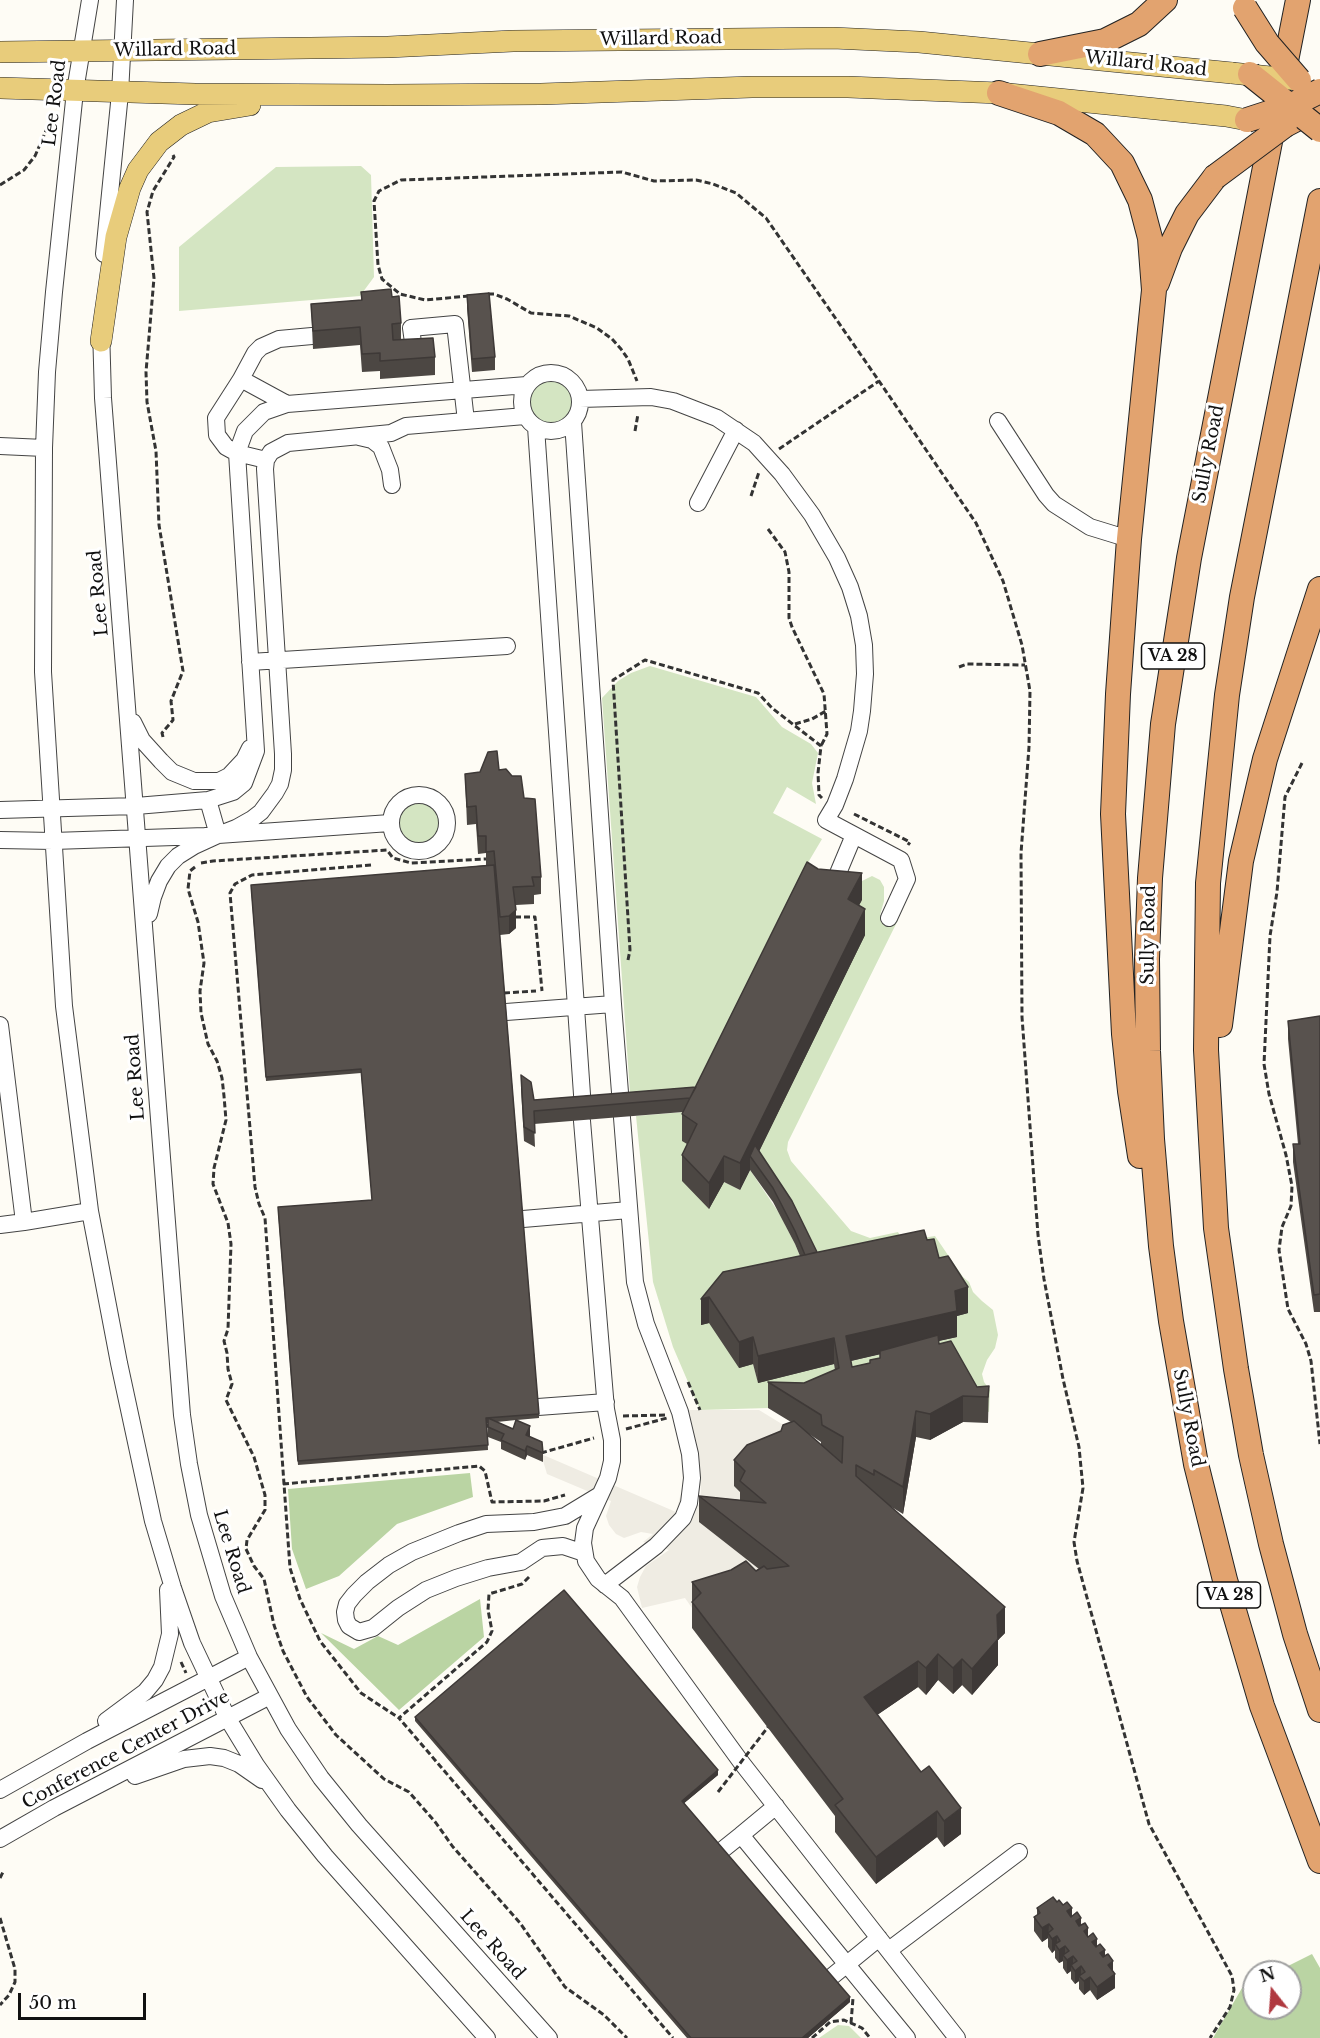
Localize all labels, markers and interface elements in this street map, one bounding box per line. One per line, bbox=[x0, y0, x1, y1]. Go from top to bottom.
street label: Willard Road bbox=[600, 27, 722, 51]
street label: Willard Road bbox=[114, 38, 236, 62]
street label: Willard Road bbox=[1084, 47, 1208, 81]
street label: Lee Road bbox=[39, 59, 71, 147]
street label: Sully Road bbox=[1189, 403, 1229, 505]
street label: Lee Road bbox=[84, 549, 114, 637]
road number: VA 28 bbox=[1142, 643, 1204, 669]
street label: Sully Road bbox=[1137, 885, 1161, 985]
street label: Lee Road bbox=[122, 1033, 150, 1121]
street label: Sully Road bbox=[1168, 1367, 1208, 1469]
street label: Lee Road bbox=[208, 1507, 254, 1597]
road number: VA 28 bbox=[1198, 1582, 1260, 1608]
street label: Conference Center Drive bbox=[19, 1686, 233, 1814]
street label: Lee Road bbox=[455, 1906, 529, 1984]
north arrow bbox=[1242, 1960, 1302, 2020]
text: N bbox=[1257, 1963, 1277, 1986]
scale bar bbox=[21, 1981, 148, 2019]
text: 50 m bbox=[29, 1992, 77, 2014]

